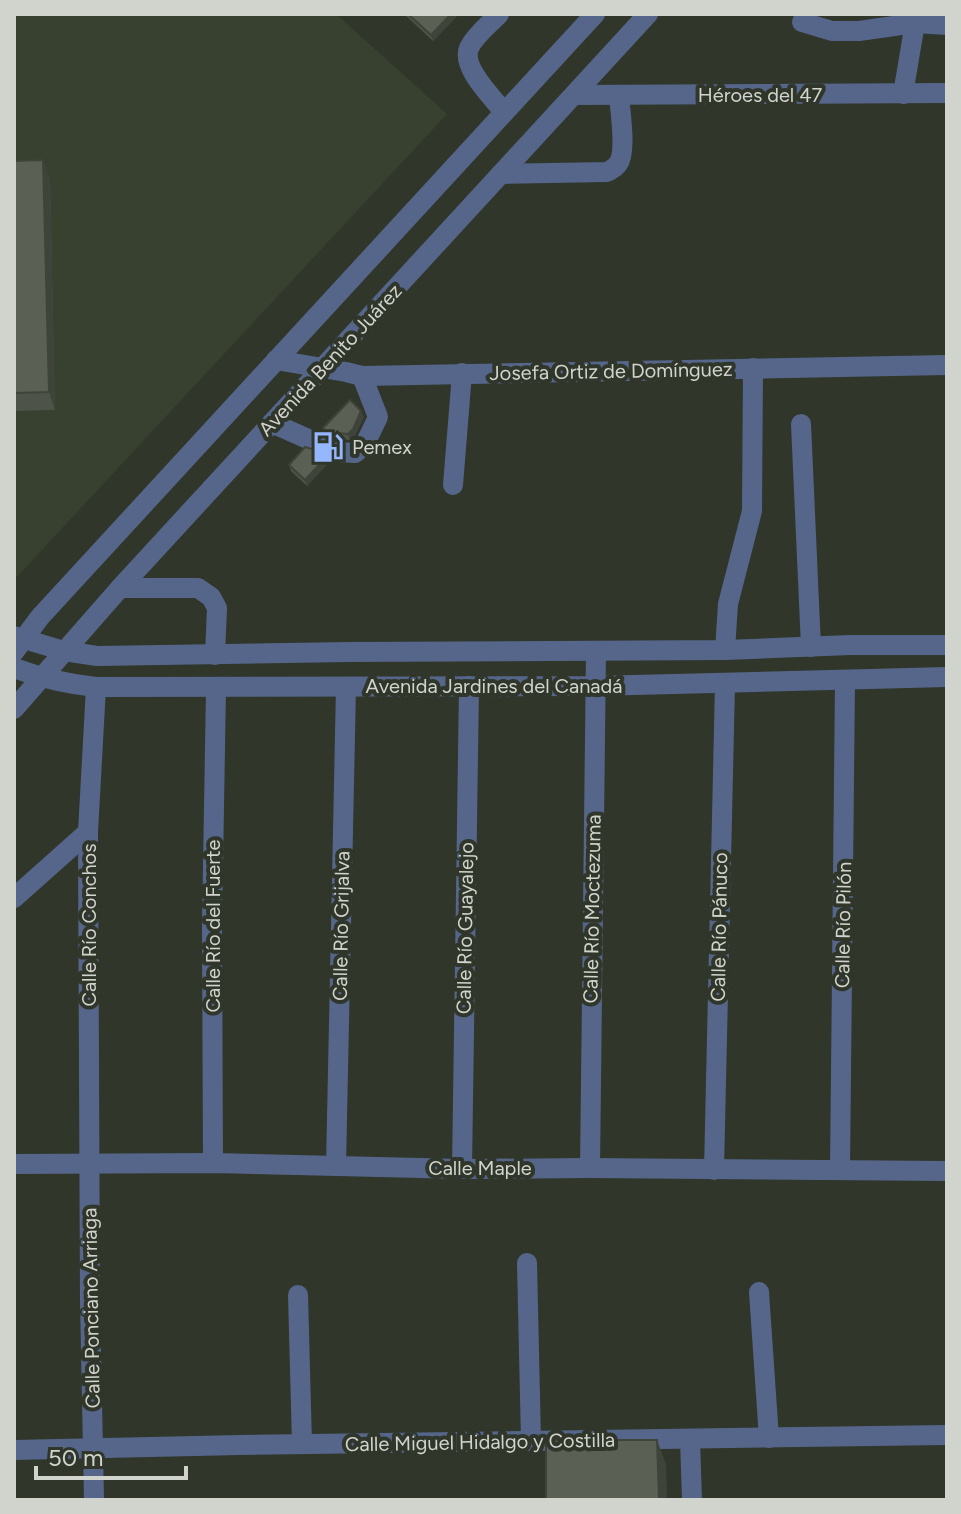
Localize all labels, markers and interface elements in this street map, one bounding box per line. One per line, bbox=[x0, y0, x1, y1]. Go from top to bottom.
street label: Héroes del 47 bbox=[698, 83, 823, 107]
street label: Avenida Benito Juárez bbox=[253, 279, 407, 441]
street label: Josefa Ortiz de Domínguez bbox=[489, 357, 733, 385]
fuel station icon: Pemex bbox=[311, 430, 345, 464]
place label: Pemex bbox=[352, 435, 412, 459]
street label: Avenida Jardines del Canadá bbox=[366, 674, 622, 698]
street label: Calle Río Moctezuma bbox=[578, 814, 606, 1004]
street label: Calle Río del Fuerte bbox=[201, 839, 225, 1012]
street label: Calle Río Guayalejo bbox=[451, 842, 479, 1014]
street label: Calle Río Conchos bbox=[77, 843, 101, 1007]
street label: Calle Río Grijalva bbox=[328, 851, 354, 1001]
street label: Calle Río Pánuco bbox=[706, 852, 732, 1002]
street label: Calle Río Pilón bbox=[830, 862, 856, 988]
street label: Calle Maple bbox=[428, 1156, 532, 1180]
street label: Calle Ponciano Arriaga bbox=[77, 1207, 105, 1409]
street label: Calle Miguel Hidalgo y Costilla bbox=[345, 1428, 615, 1456]
scale bar bbox=[36, 1430, 186, 1480]
text: 50 m bbox=[48, 1443, 104, 1472]

